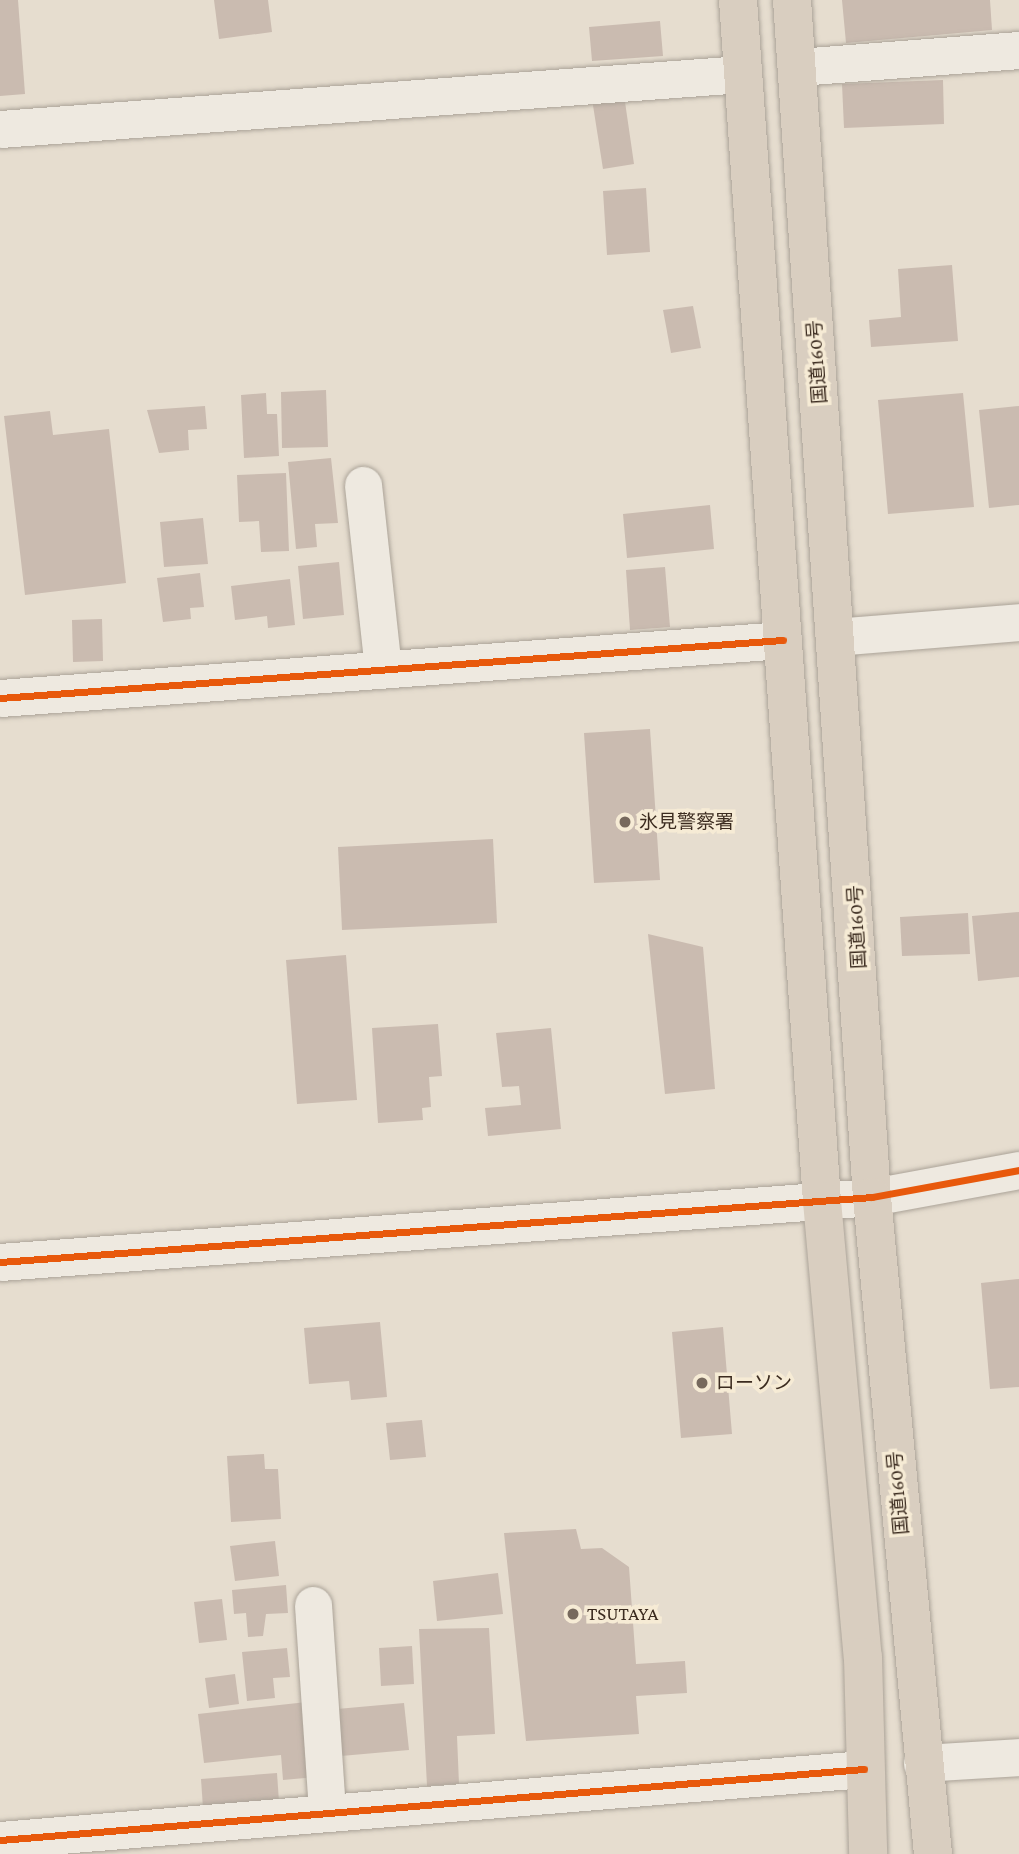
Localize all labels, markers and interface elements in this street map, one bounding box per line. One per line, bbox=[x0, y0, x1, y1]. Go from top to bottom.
street label: 国道160号 bbox=[803, 319, 831, 405]
place label: 氷見警察署 bbox=[639, 811, 734, 833]
marker: 氷見警察署 bbox=[617, 814, 633, 830]
street label: 国道160号 bbox=[843, 885, 871, 969]
place label: ローソン bbox=[716, 1372, 792, 1394]
marker: ローソン bbox=[694, 1375, 710, 1391]
street label: 国道160号 bbox=[883, 1450, 913, 1536]
place label: TSUTAYA bbox=[587, 1603, 658, 1625]
marker: TSUTAYA bbox=[565, 1606, 581, 1622]

